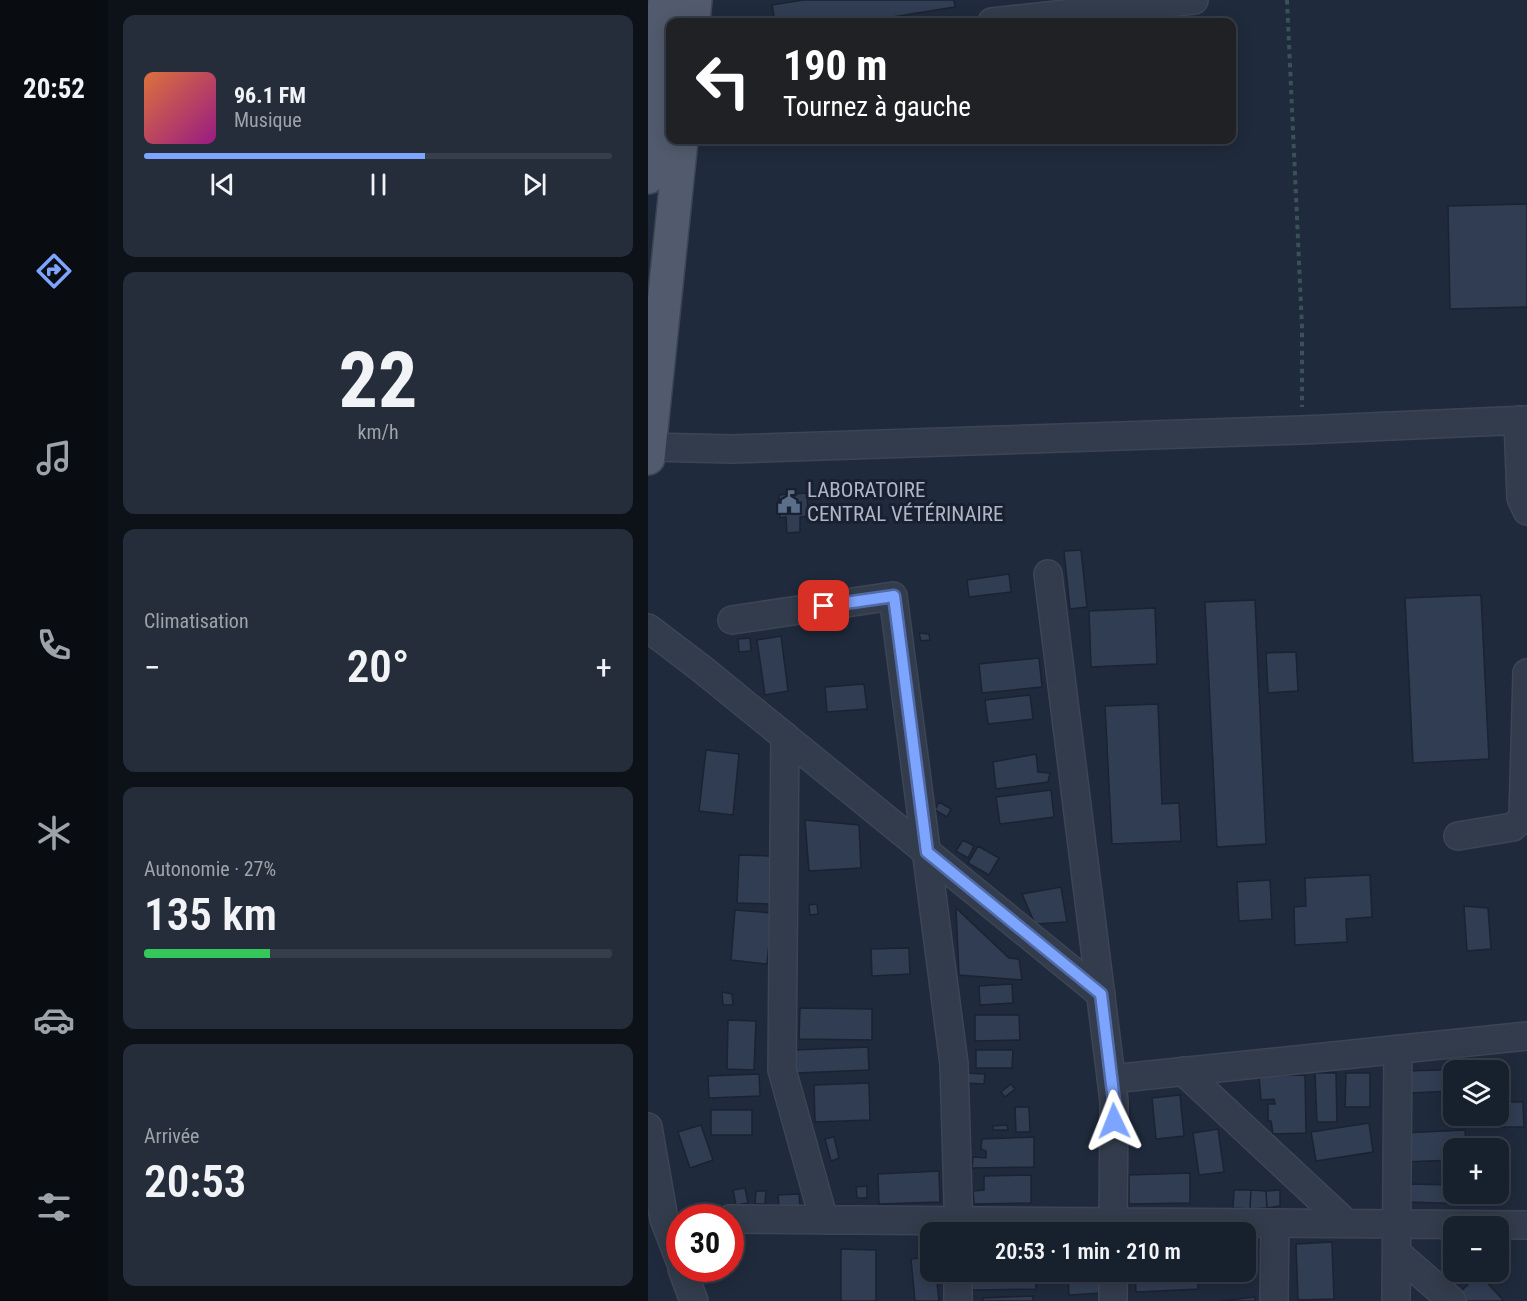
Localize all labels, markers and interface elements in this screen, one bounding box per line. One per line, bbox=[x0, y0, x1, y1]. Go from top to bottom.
text: 190 m bbox=[783, 41, 888, 90]
icon: left bbox=[684, 42, 762, 120]
text: 20:52 bbox=[23, 73, 85, 105]
text: 96.1 FM bbox=[234, 83, 306, 108]
text: Tournez à gauche bbox=[783, 91, 971, 123]
text: Musique bbox=[234, 108, 302, 132]
icon: previous bbox=[206, 168, 239, 201]
icon: pause bbox=[362, 168, 395, 201]
icon: next bbox=[518, 168, 551, 201]
icon: directions bbox=[33, 250, 75, 292]
text: 22 bbox=[339, 335, 417, 426]
text: km/h bbox=[357, 420, 399, 444]
icon: music bbox=[33, 437, 75, 479]
place label: LABORATOIRE CENTRAL VÉTÉRINAIRE bbox=[807, 478, 1003, 526]
public building icon: LABORATOIRE CENTRAL VÉTÉRINAIRE bbox=[776, 489, 802, 515]
pin bbox=[798, 580, 849, 631]
icon: arrive bbox=[807, 589, 840, 622]
text: Climatisation bbox=[144, 609, 249, 633]
icon: phone bbox=[33, 624, 75, 666]
text: 20° bbox=[347, 640, 409, 693]
text: − bbox=[144, 648, 161, 687]
text: + bbox=[596, 648, 612, 687]
icon: climate bbox=[33, 812, 75, 854]
text: Autonomie · 27% bbox=[144, 857, 276, 881]
text: 135 km bbox=[144, 888, 277, 941]
icon: car bbox=[33, 999, 75, 1041]
map controls bbox=[1443, 1060, 1509, 1282]
button: layers bbox=[1443, 1060, 1509, 1126]
position arrow bbox=[1082, 1089, 1146, 1153]
text: Arrivée bbox=[144, 1124, 200, 1148]
button: + bbox=[1443, 1138, 1509, 1204]
text: 20:53 bbox=[144, 1155, 246, 1208]
icon: filters bbox=[33, 1186, 75, 1228]
speed limit sign: 30 bbox=[666, 1204, 744, 1282]
button: − bbox=[1443, 1216, 1509, 1282]
text: 20:53 · 1 min · 210 m bbox=[995, 1239, 1181, 1264]

